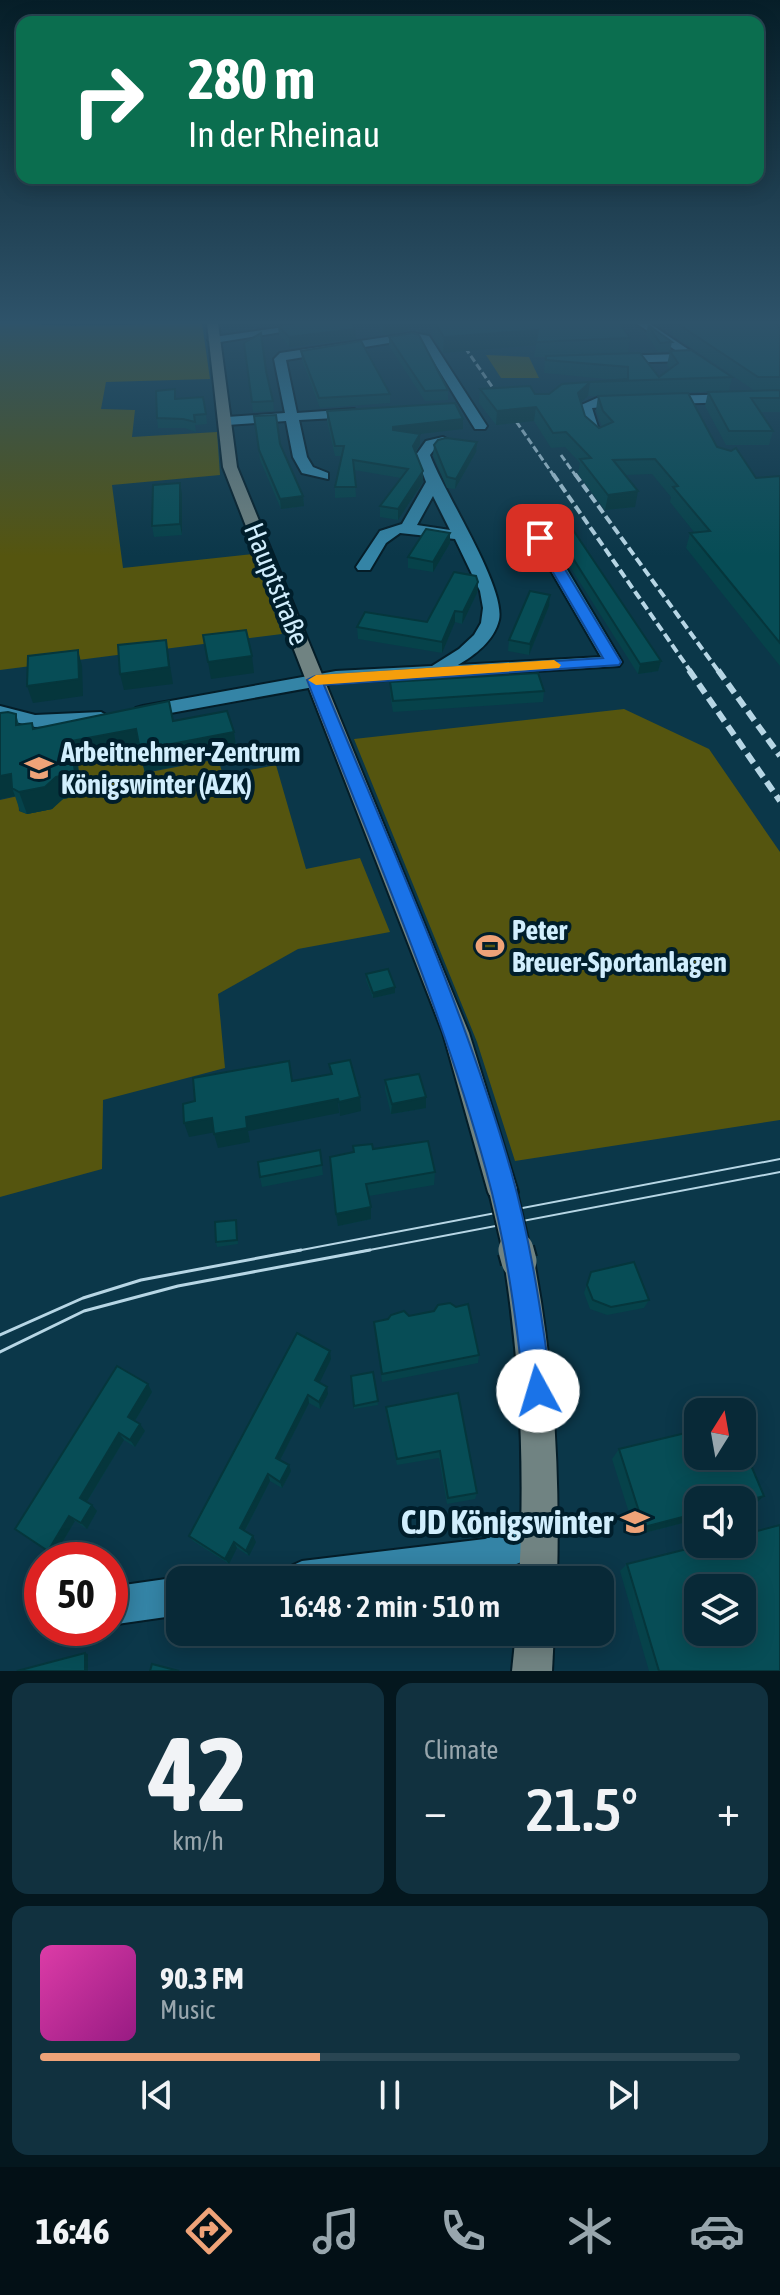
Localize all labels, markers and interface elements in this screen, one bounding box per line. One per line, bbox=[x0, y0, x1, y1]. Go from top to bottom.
text: 280 m bbox=[188, 47, 315, 111]
icon: right bbox=[56, 48, 160, 152]
text: In der Rheinau bbox=[188, 113, 380, 155]
pin bbox=[506, 504, 574, 572]
icon: arrive bbox=[518, 516, 562, 560]
street label: Hauptstraße bbox=[238, 518, 316, 650]
place label: Arbeitnehmer-Zentrum Königswinter (AZK) bbox=[60, 736, 300, 800]
school or university icon: Arbeitnehmer-Zentrum Königswinter (AZK) bbox=[24, 753, 54, 783]
place label: Peter Breuer-Sportanlagen bbox=[512, 914, 727, 978]
sports icon: Peter Breuer-Sportanlagen bbox=[475, 931, 505, 961]
position arrow bbox=[496, 1349, 580, 1433]
north arrow bbox=[684, 1398, 756, 1470]
map controls bbox=[684, 1398, 756, 1646]
button: sound bbox=[684, 1486, 756, 1558]
place label: CJD Königswinter bbox=[401, 1502, 614, 1541]
school or university icon: CJD Königswinter bbox=[620, 1507, 650, 1537]
speed limit sign: 50 bbox=[24, 1542, 128, 1646]
button: layers bbox=[684, 1574, 756, 1646]
text: 16:48 · 2 min · 510 m bbox=[280, 1589, 500, 1623]
text: 42 bbox=[149, 1714, 247, 1833]
text: Climate bbox=[424, 1735, 498, 1765]
text: 21.5° bbox=[526, 1775, 638, 1844]
text: − bbox=[424, 1785, 447, 1835]
text: + bbox=[717, 1785, 740, 1835]
text: km/h bbox=[172, 1826, 224, 1856]
text: 90.3 FM bbox=[160, 1961, 244, 1995]
text: Music bbox=[160, 1995, 215, 2025]
icon: previous bbox=[135, 2073, 179, 2117]
icon: pause bbox=[368, 2073, 412, 2117]
icon: next bbox=[601, 2073, 645, 2117]
icon: directions bbox=[181, 2203, 237, 2259]
icon: music bbox=[308, 2203, 364, 2259]
icon: phone bbox=[435, 2203, 491, 2259]
icon: climate bbox=[562, 2203, 618, 2259]
icon: car bbox=[689, 2203, 745, 2259]
text: 16:46 bbox=[35, 2210, 110, 2252]

